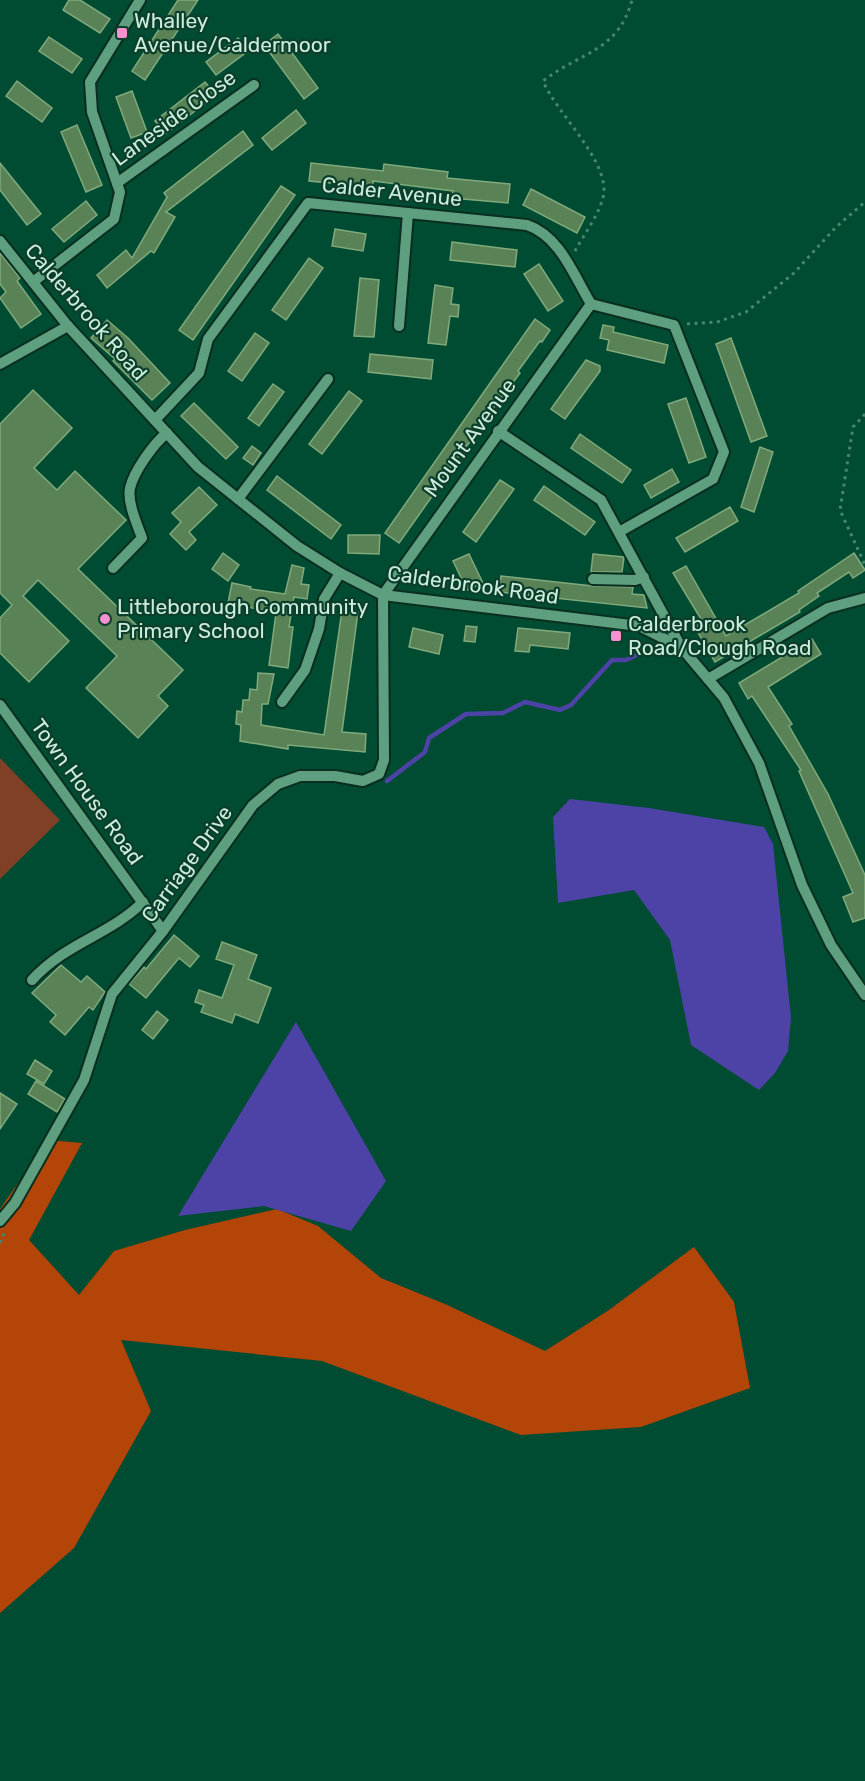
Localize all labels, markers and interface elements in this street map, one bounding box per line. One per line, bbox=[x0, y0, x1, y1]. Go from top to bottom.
place label: Whalley Avenue/Caldermoor bbox=[134, 8, 331, 57]
marker: Whalley Avenue/Caldermoor bbox=[115, 26, 129, 40]
street label: Laneside Close bbox=[107, 64, 240, 171]
street label: Calder Avenue bbox=[321, 172, 463, 211]
street label: Calderbrook Road bbox=[20, 238, 153, 385]
street label: Mount Avenue bbox=[418, 374, 521, 502]
street label: Calderbrook Road bbox=[386, 560, 560, 609]
place label: Littleborough Community Primary School bbox=[117, 594, 369, 643]
place label: Calderbrook Road/Clough Road bbox=[628, 611, 811, 660]
marker: Littleborough Community Primary School bbox=[98, 612, 112, 626]
marker: Calderbrook Road/Clough Road bbox=[609, 629, 623, 643]
street label: Town House Road bbox=[26, 714, 149, 869]
street label: Carriage Drive bbox=[136, 800, 237, 927]

